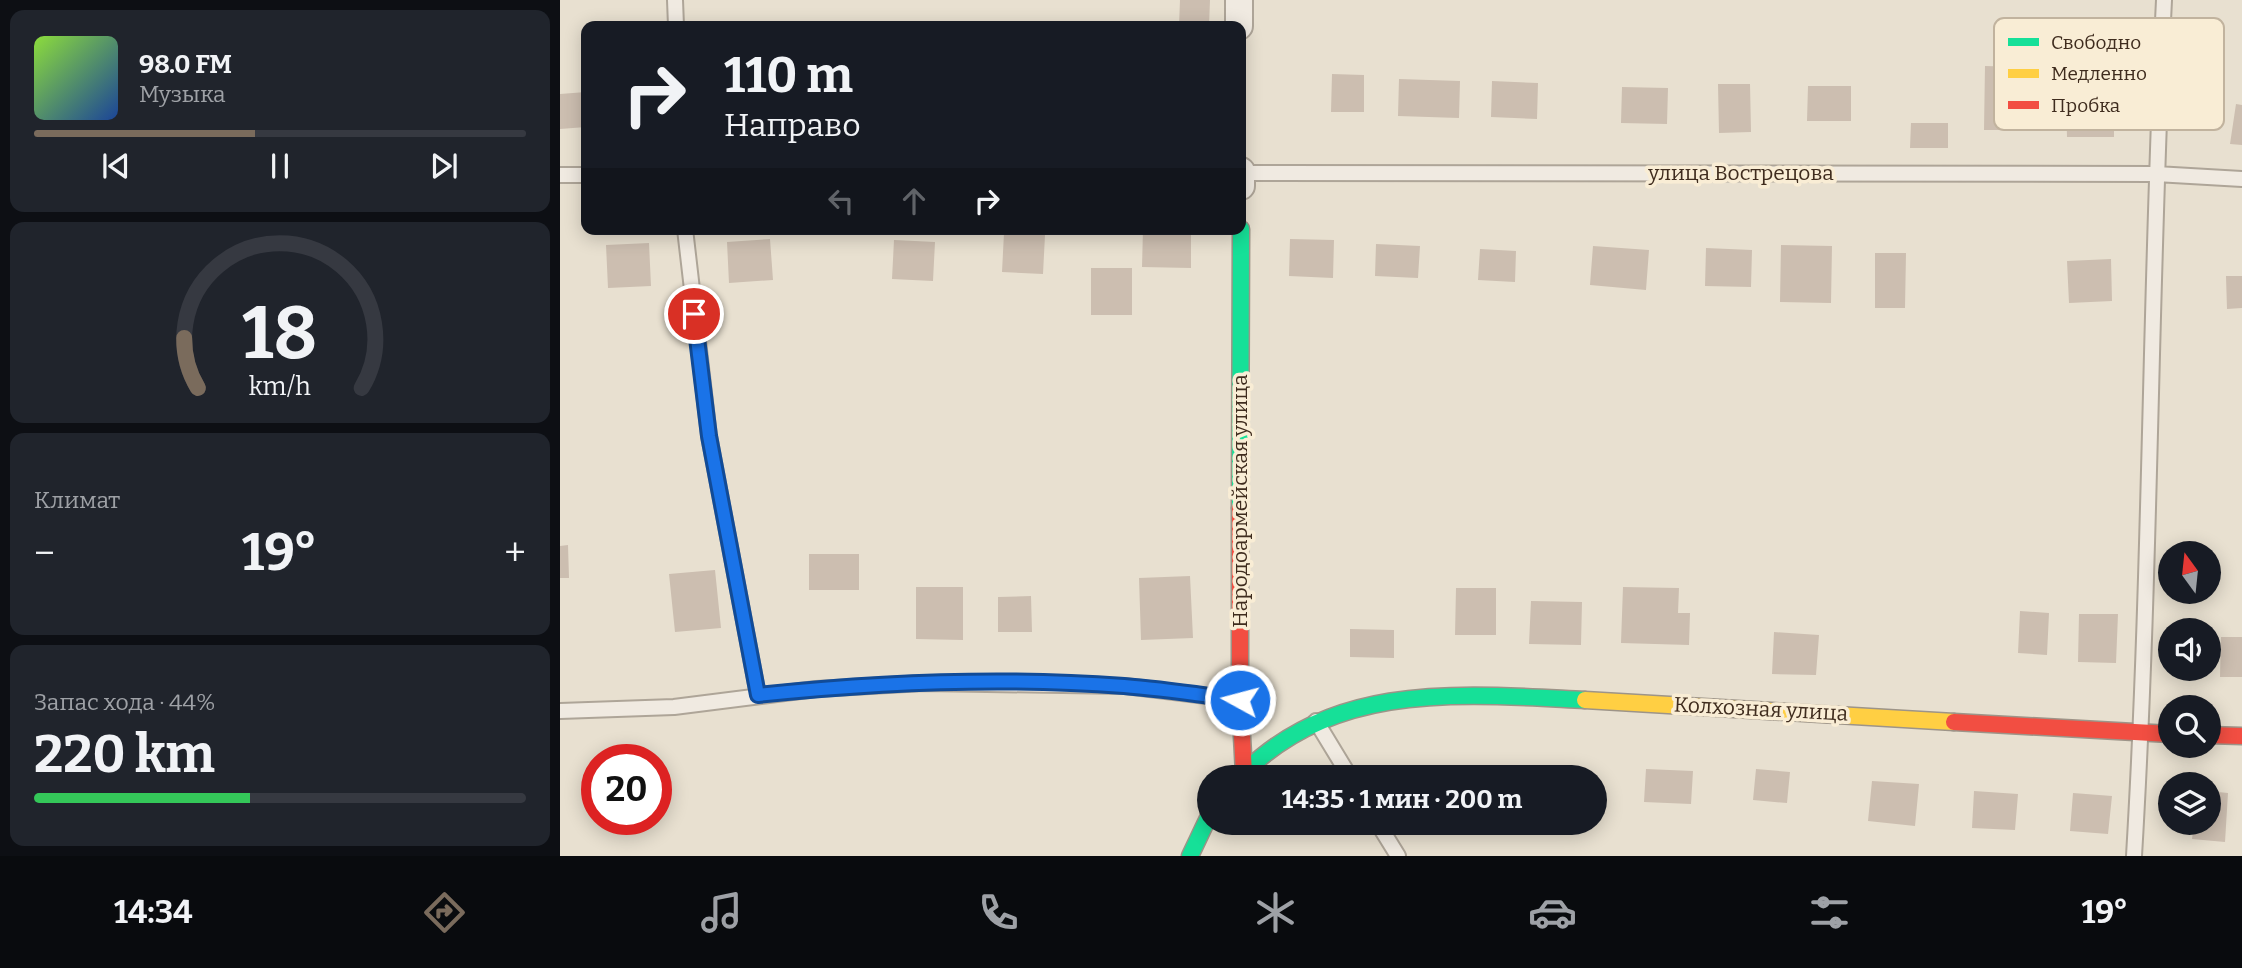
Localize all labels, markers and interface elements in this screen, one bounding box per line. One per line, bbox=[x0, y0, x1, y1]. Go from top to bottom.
legend bbox=[1994, 18, 2224, 130]
text: Свободно bbox=[2051, 31, 2141, 54]
text: 110 m bbox=[724, 46, 853, 105]
text: 98.0 FM bbox=[139, 49, 232, 80]
icon: right bbox=[609, 49, 700, 140]
text: Медленно bbox=[2051, 62, 2147, 85]
text: Музыка bbox=[139, 80, 226, 108]
text: Пробка bbox=[2051, 94, 2121, 117]
text: Направо bbox=[724, 106, 861, 144]
icon: previous bbox=[97, 147, 135, 185]
icon: pause bbox=[261, 147, 299, 185]
icon: next bbox=[425, 147, 463, 185]
street label: улица Вострецова bbox=[1647, 160, 1834, 186]
icon: left bbox=[822, 182, 860, 220]
icon: ahead bbox=[895, 182, 933, 220]
icon: right bbox=[968, 182, 1006, 220]
pin bbox=[664, 284, 724, 344]
text: 18 bbox=[242, 291, 318, 378]
icon: arrive bbox=[675, 295, 713, 333]
text: km/h bbox=[249, 372, 311, 402]
street label: Народоармейская улица bbox=[1227, 374, 1253, 628]
text: Климат bbox=[34, 486, 120, 514]
text: 19° bbox=[242, 521, 317, 584]
text: − bbox=[34, 530, 55, 576]
text: + bbox=[504, 530, 526, 576]
north arrow bbox=[2158, 541, 2221, 604]
map controls bbox=[2158, 541, 2221, 835]
button: sound bbox=[2158, 618, 2221, 681]
position arrow bbox=[1203, 663, 1277, 737]
text: Запас хода · 44% bbox=[34, 688, 215, 716]
street label: Колхозная улица bbox=[1673, 691, 1849, 727]
button: search bbox=[2158, 695, 2221, 758]
text: 220 km bbox=[34, 723, 215, 786]
speed limit sign: 20 bbox=[581, 744, 672, 835]
button: layers bbox=[2158, 772, 2221, 835]
text: 14:35 · 1 мин · 200 m bbox=[1282, 784, 1522, 815]
icon: directions bbox=[420, 888, 469, 937]
icon: music bbox=[697, 888, 746, 937]
icon: phone bbox=[974, 888, 1023, 937]
icon: climate bbox=[1251, 888, 1300, 937]
icon: car bbox=[1528, 888, 1577, 937]
icon: filters bbox=[1805, 888, 1854, 937]
text: 14:34 bbox=[114, 893, 193, 931]
text: 19° bbox=[2081, 893, 2128, 931]

